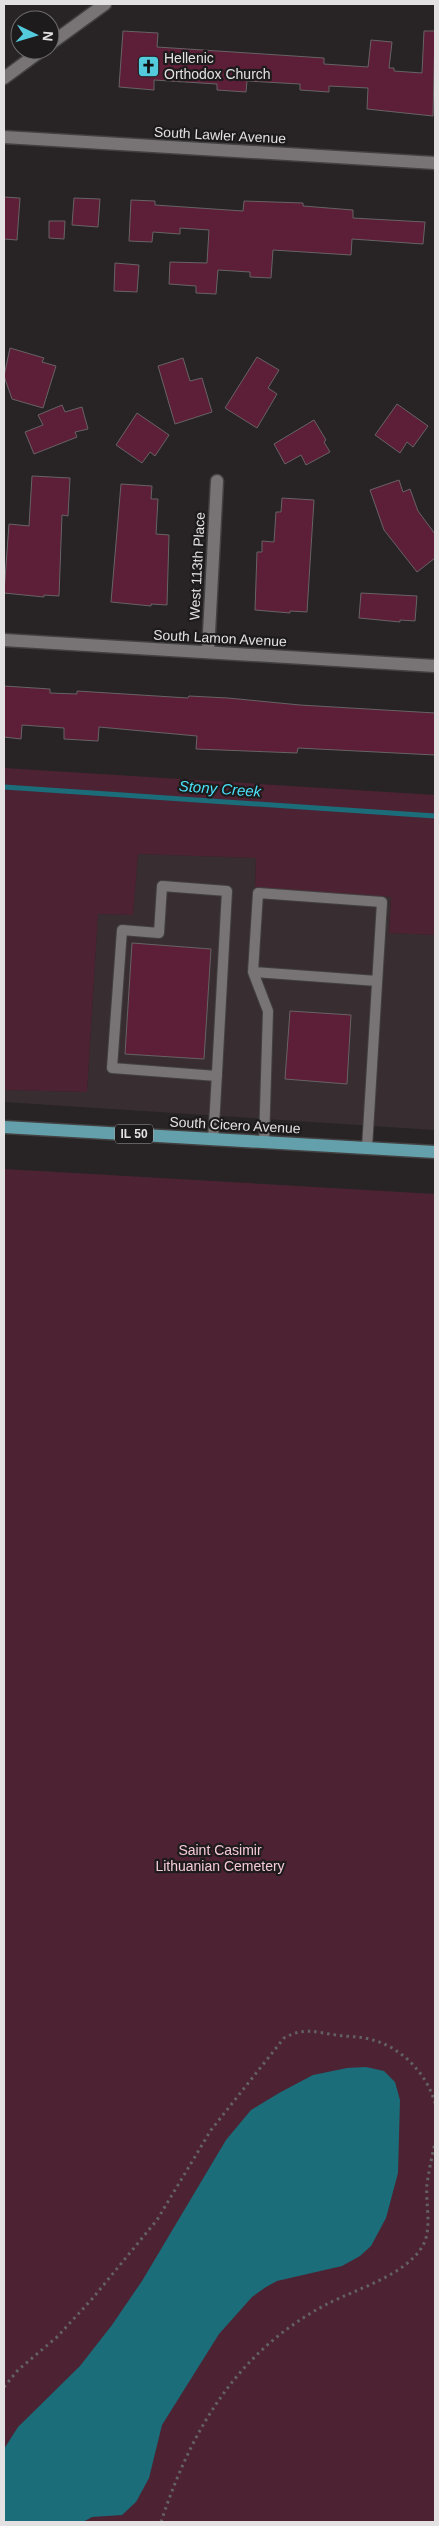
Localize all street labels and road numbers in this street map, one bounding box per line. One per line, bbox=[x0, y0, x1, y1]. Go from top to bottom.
street label: South Lawler Avenue bbox=[154, 124, 287, 146]
street label: West 113th Place bbox=[186, 511, 208, 621]
street label: South Lamon Avenue bbox=[153, 627, 287, 649]
street label: South Cicero Avenue bbox=[169, 1114, 301, 1136]
road number: IL 50 bbox=[115, 1124, 153, 1144]

